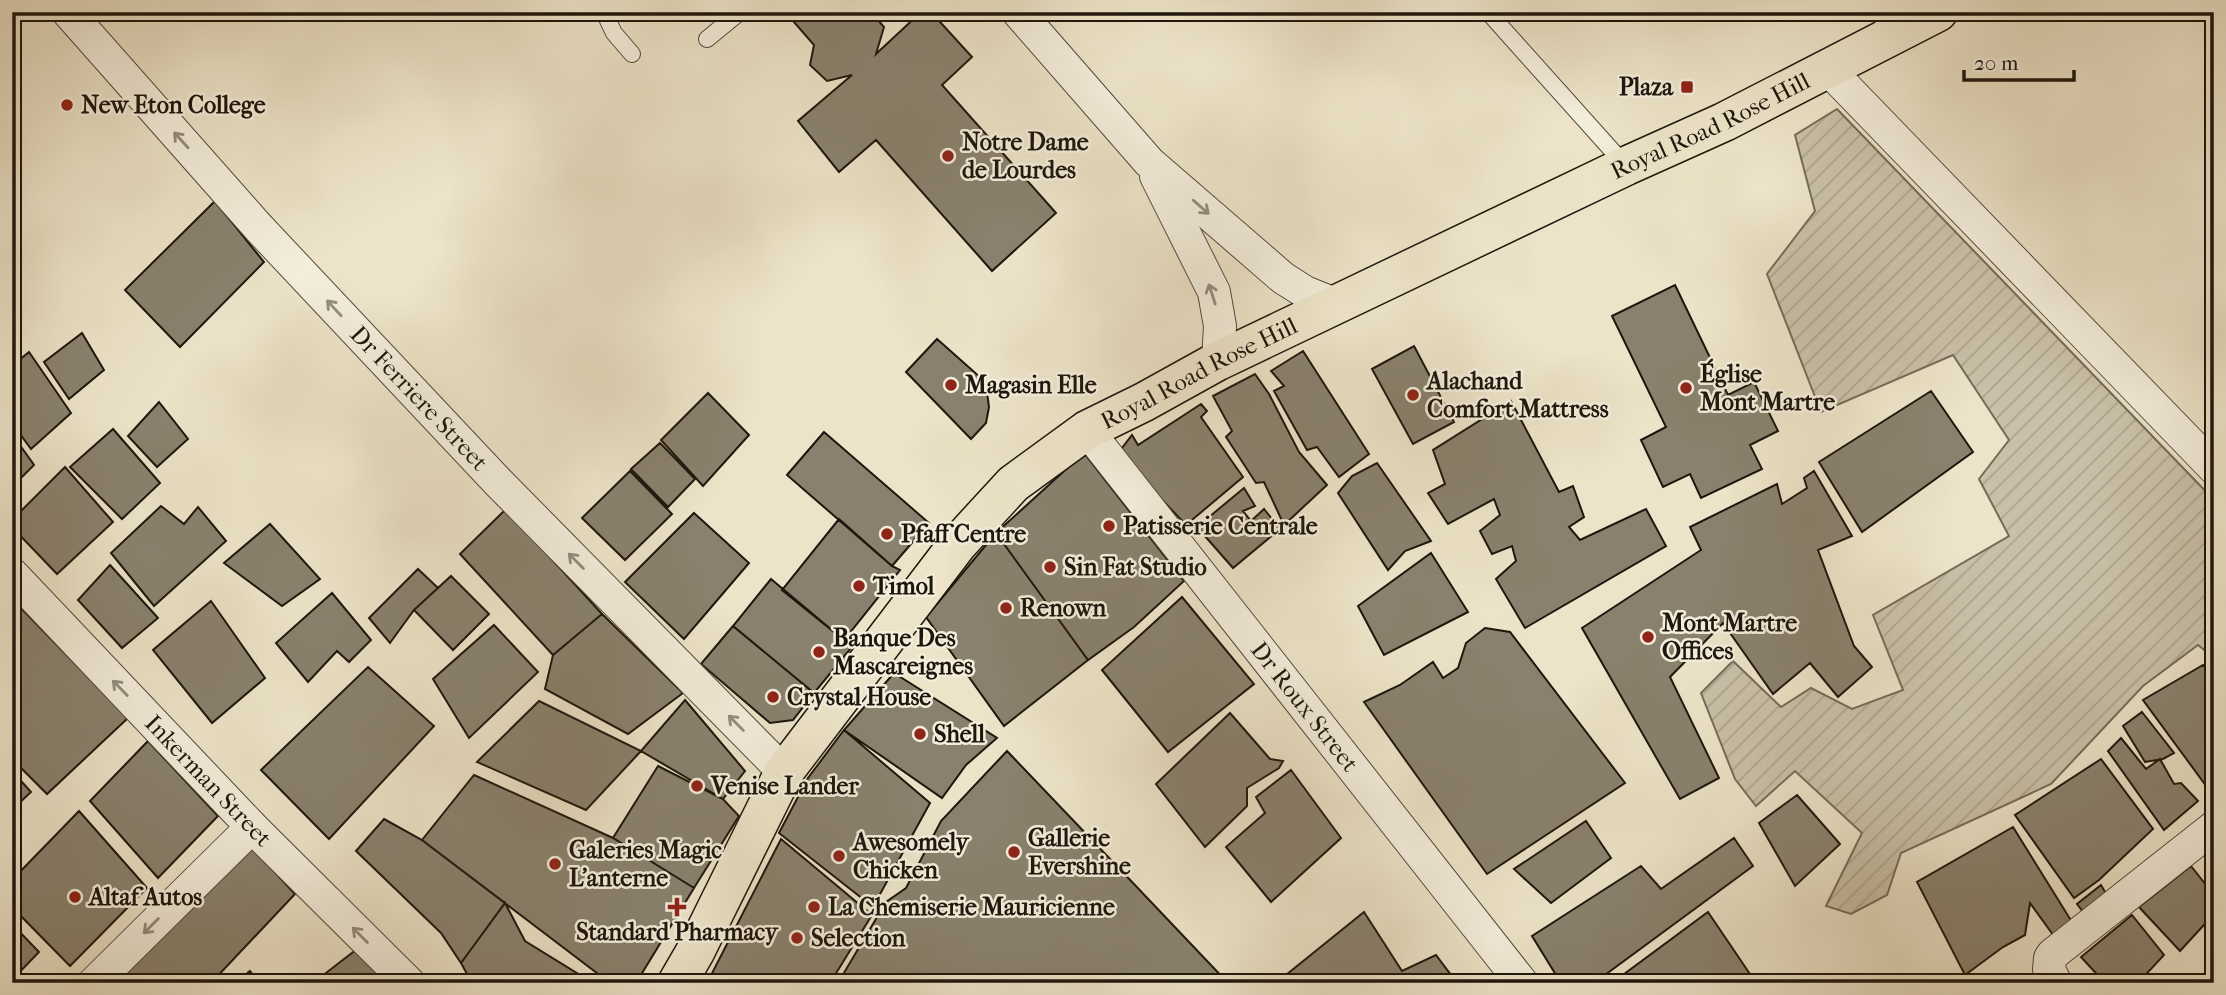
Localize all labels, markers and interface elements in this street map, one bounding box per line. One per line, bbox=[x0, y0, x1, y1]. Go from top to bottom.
scale bar bbox=[1964, 38, 2074, 82]
text: 20 m bbox=[1974, 51, 2019, 75]
street label: Royal Road Rose Hill bbox=[1606, 66, 1815, 185]
place label: Plaza bbox=[1619, 73, 1674, 101]
marker: Plaza bbox=[1679, 79, 1695, 95]
place label: New Eton College bbox=[81, 91, 266, 119]
marker: New Eton College bbox=[59, 97, 75, 113]
place label: Notre Dame de Lourdes bbox=[962, 128, 1089, 184]
one-way arrow bbox=[173, 131, 189, 149]
marker: Notre Dame de Lourdes bbox=[940, 148, 956, 164]
one-way arrow bbox=[1191, 199, 1209, 215]
one-way arrow bbox=[1205, 283, 1218, 305]
one-way arrow bbox=[326, 300, 343, 317]
street label: Royal Road Rose Hill bbox=[1096, 311, 1302, 435]
street label: Dr Ferriere Street bbox=[344, 320, 494, 477]
place label: Église Mont Martre bbox=[1700, 358, 1835, 416]
place label: Alachand Comfort Mattress bbox=[1425, 367, 1609, 423]
place label: Magasin Elle bbox=[965, 371, 1097, 399]
marker: Magasin Elle bbox=[943, 377, 959, 393]
marker: Église Mont Martre bbox=[1678, 380, 1694, 396]
marker: Alachand Comfort Mattress bbox=[1405, 387, 1421, 403]
place label: Patisserie Centrale bbox=[1123, 512, 1318, 540]
marker: Patisserie Centrale bbox=[1101, 518, 1117, 534]
place label: Pfaff Centre bbox=[901, 520, 1026, 548]
marker: Pfaff Centre bbox=[879, 526, 895, 542]
one-way arrow bbox=[568, 553, 585, 570]
place label: Sin Fat Studio bbox=[1064, 553, 1207, 581]
marker: Sin Fat Studio bbox=[1042, 559, 1058, 575]
place label: Timol bbox=[872, 572, 935, 600]
marker: Timol bbox=[851, 578, 867, 594]
place label: Renown bbox=[1020, 594, 1107, 622]
marker: Renown bbox=[998, 600, 1014, 616]
place label: Mont Martre Offices bbox=[1662, 609, 1797, 665]
place label: Banque Des Mascareignes bbox=[833, 624, 973, 680]
marker: Mont Martre Offices bbox=[1640, 629, 1656, 645]
street label: Dr Roux Street bbox=[1245, 636, 1365, 778]
marker: Banque Des Mascareignes bbox=[811, 644, 827, 660]
one-way arrow bbox=[112, 680, 129, 697]
place label: Crystal House bbox=[787, 683, 931, 711]
marker: Crystal House bbox=[765, 689, 781, 705]
street label: Inkerman Street bbox=[139, 709, 278, 853]
one-way arrow bbox=[727, 715, 744, 732]
place label: Shell bbox=[934, 720, 985, 748]
marker: Shell bbox=[912, 726, 928, 742]
place label: Venise Lander bbox=[710, 772, 859, 800]
marker: Venise Lander bbox=[689, 778, 705, 794]
place label: Gallerie Evershine bbox=[1028, 824, 1131, 880]
place label: Awesomely Chicken bbox=[851, 828, 970, 884]
place label: Galeries Magic L'anterne bbox=[569, 836, 722, 892]
marker: Gallerie Evershine bbox=[1006, 844, 1022, 860]
marker: Awesomely Chicken bbox=[831, 848, 847, 864]
marker: Galeries Magic L'anterne bbox=[547, 856, 563, 872]
place label: Altaf Autos bbox=[87, 883, 202, 911]
marker: Altaf Autos bbox=[67, 889, 83, 905]
place label: La Chemiserie Mauricienne bbox=[828, 893, 1115, 921]
marker: Standard Pharmacy bbox=[669, 899, 685, 915]
marker: La Chemiserie Mauricienne bbox=[806, 899, 822, 915]
one-way arrow bbox=[143, 918, 160, 935]
place label: Standard Pharmacy bbox=[576, 918, 779, 946]
place label: Selection bbox=[811, 924, 907, 952]
one-way arrow bbox=[352, 926, 369, 943]
marker: Selection bbox=[789, 930, 805, 946]

